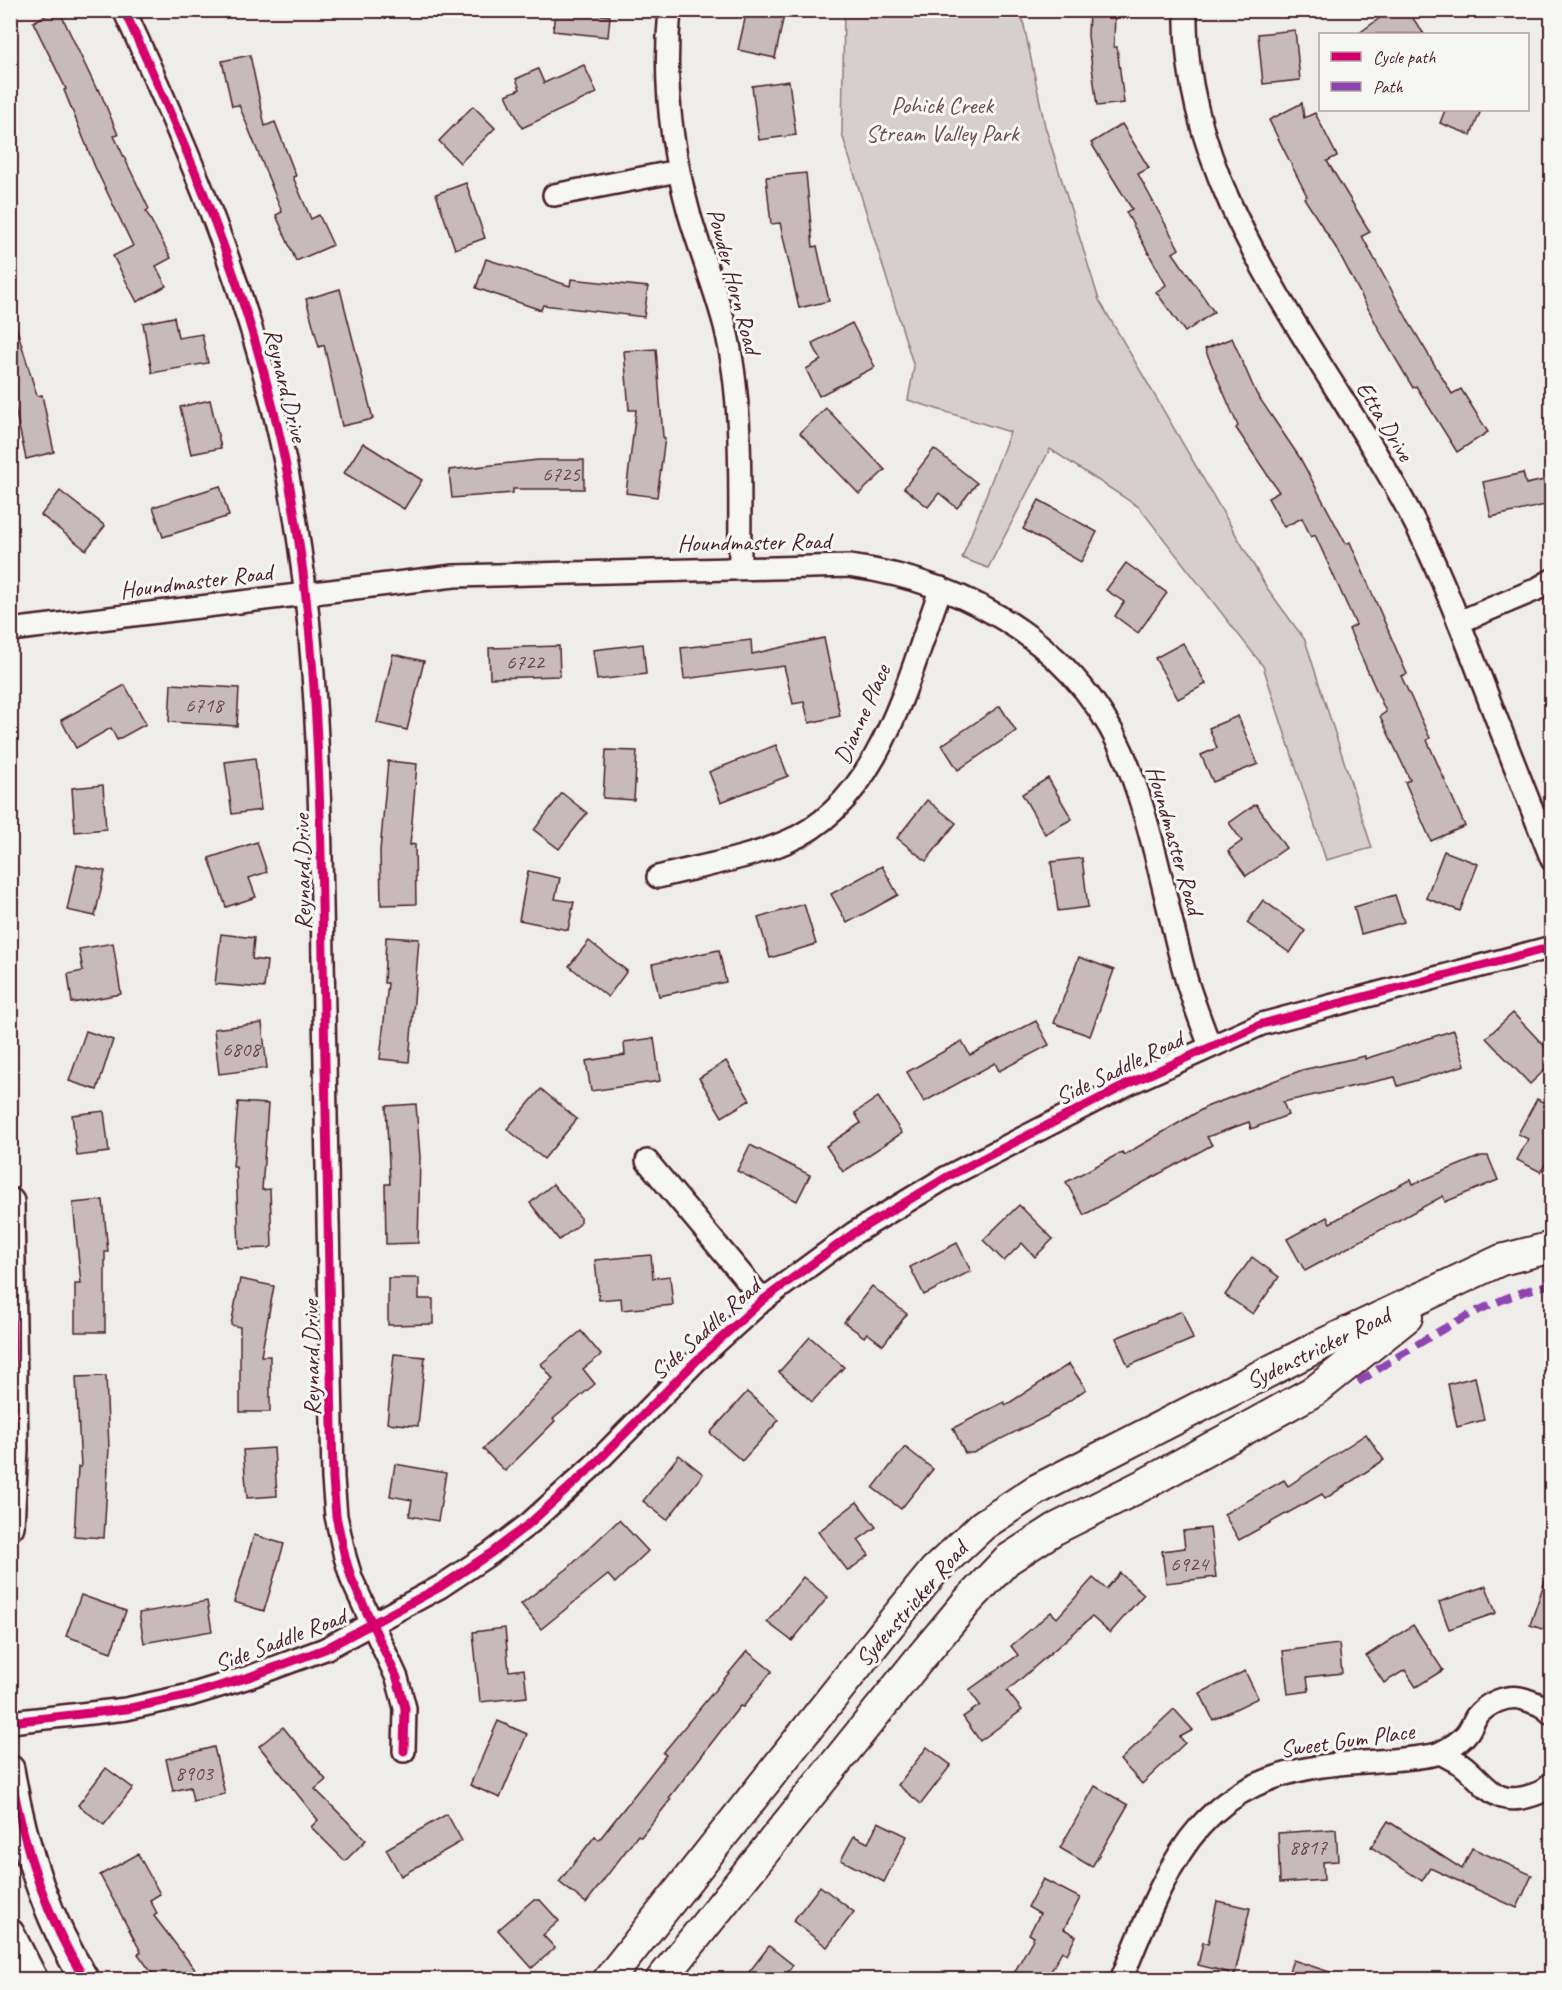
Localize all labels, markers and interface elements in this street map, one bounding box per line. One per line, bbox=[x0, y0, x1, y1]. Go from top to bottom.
legend bbox=[1319, 33, 1529, 111]
text: Cycle path bbox=[1373, 46, 1436, 68]
text: Path bbox=[1373, 76, 1403, 98]
park label: Pohick Creek Stream Valley Park bbox=[865, 90, 1021, 148]
street label: Powder Horn Road bbox=[700, 205, 769, 361]
street label: Reynard Drive bbox=[257, 325, 315, 447]
street label: Etta Drive bbox=[1350, 376, 1422, 468]
house number: 6725 bbox=[542, 461, 581, 487]
street label: Houndmaster Road bbox=[677, 526, 834, 558]
street label: Houndmaster Road bbox=[118, 556, 277, 605]
house number: 6722 bbox=[506, 649, 545, 675]
street label: Dianne Place bbox=[827, 658, 898, 768]
house number: 6718 bbox=[185, 692, 225, 718]
street label: Houndmaster Road bbox=[1139, 762, 1212, 921]
street label: Reynard Drive bbox=[286, 812, 318, 930]
street label: Side Saddle Road bbox=[1050, 1023, 1191, 1112]
house number: 6808 bbox=[222, 1036, 262, 1062]
street label: Side Saddle Road bbox=[644, 1269, 769, 1386]
street label: Reynard Drive bbox=[295, 1298, 327, 1416]
street label: Sydenstricker Road bbox=[1241, 1299, 1398, 1396]
street label: Sydenstricker Road bbox=[848, 1532, 976, 1673]
house number: 6924 bbox=[1170, 1551, 1210, 1577]
street label: Side Saddle Road bbox=[210, 1600, 353, 1679]
street label: Sweet Gum Place bbox=[1278, 1715, 1418, 1764]
house number: 8903 bbox=[175, 1760, 214, 1786]
house number: 8817 bbox=[1289, 1834, 1328, 1860]

